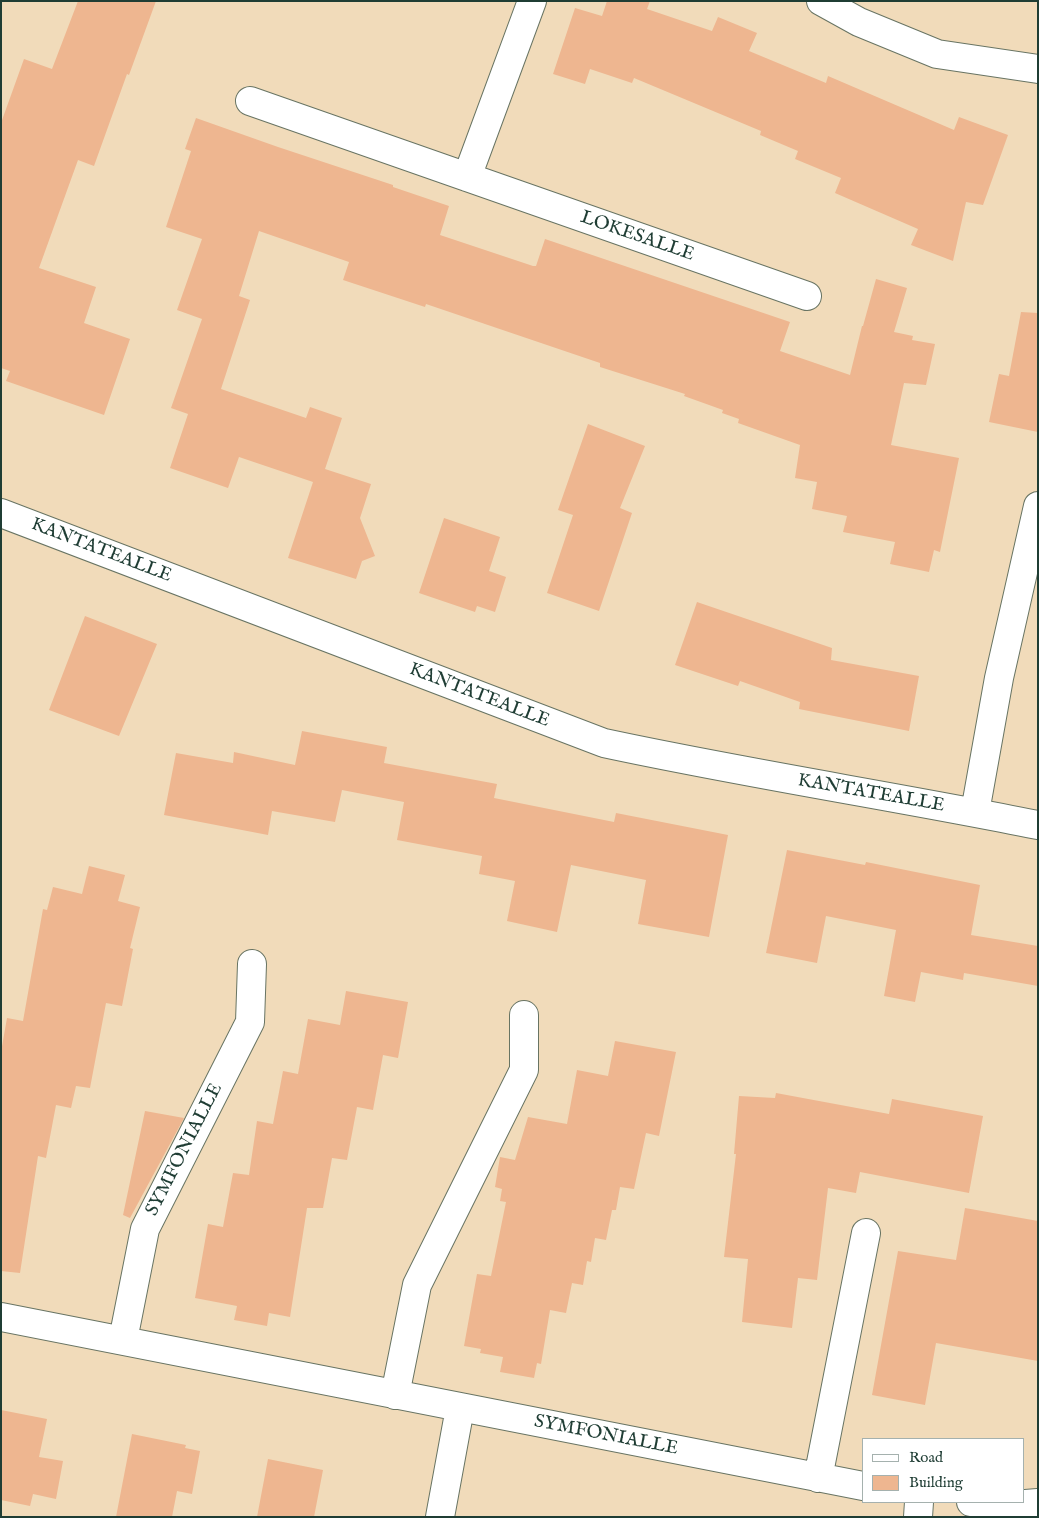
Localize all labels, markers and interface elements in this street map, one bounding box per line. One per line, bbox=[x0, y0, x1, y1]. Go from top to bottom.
street label: LOKESALLE bbox=[577, 207, 697, 267]
street label: KANTATEALLE bbox=[27, 514, 175, 588]
street label: KANTATEALLE bbox=[405, 659, 553, 733]
street label: KANTATEALLE bbox=[796, 770, 946, 818]
street label: SYMFONIALLE bbox=[142, 1080, 228, 1220]
street label: SYMFONIALLE bbox=[532, 1411, 680, 1461]
legend bbox=[862, 1438, 1024, 1503]
text: Road bbox=[909, 1448, 943, 1467]
text: Building bbox=[909, 1473, 963, 1492]

